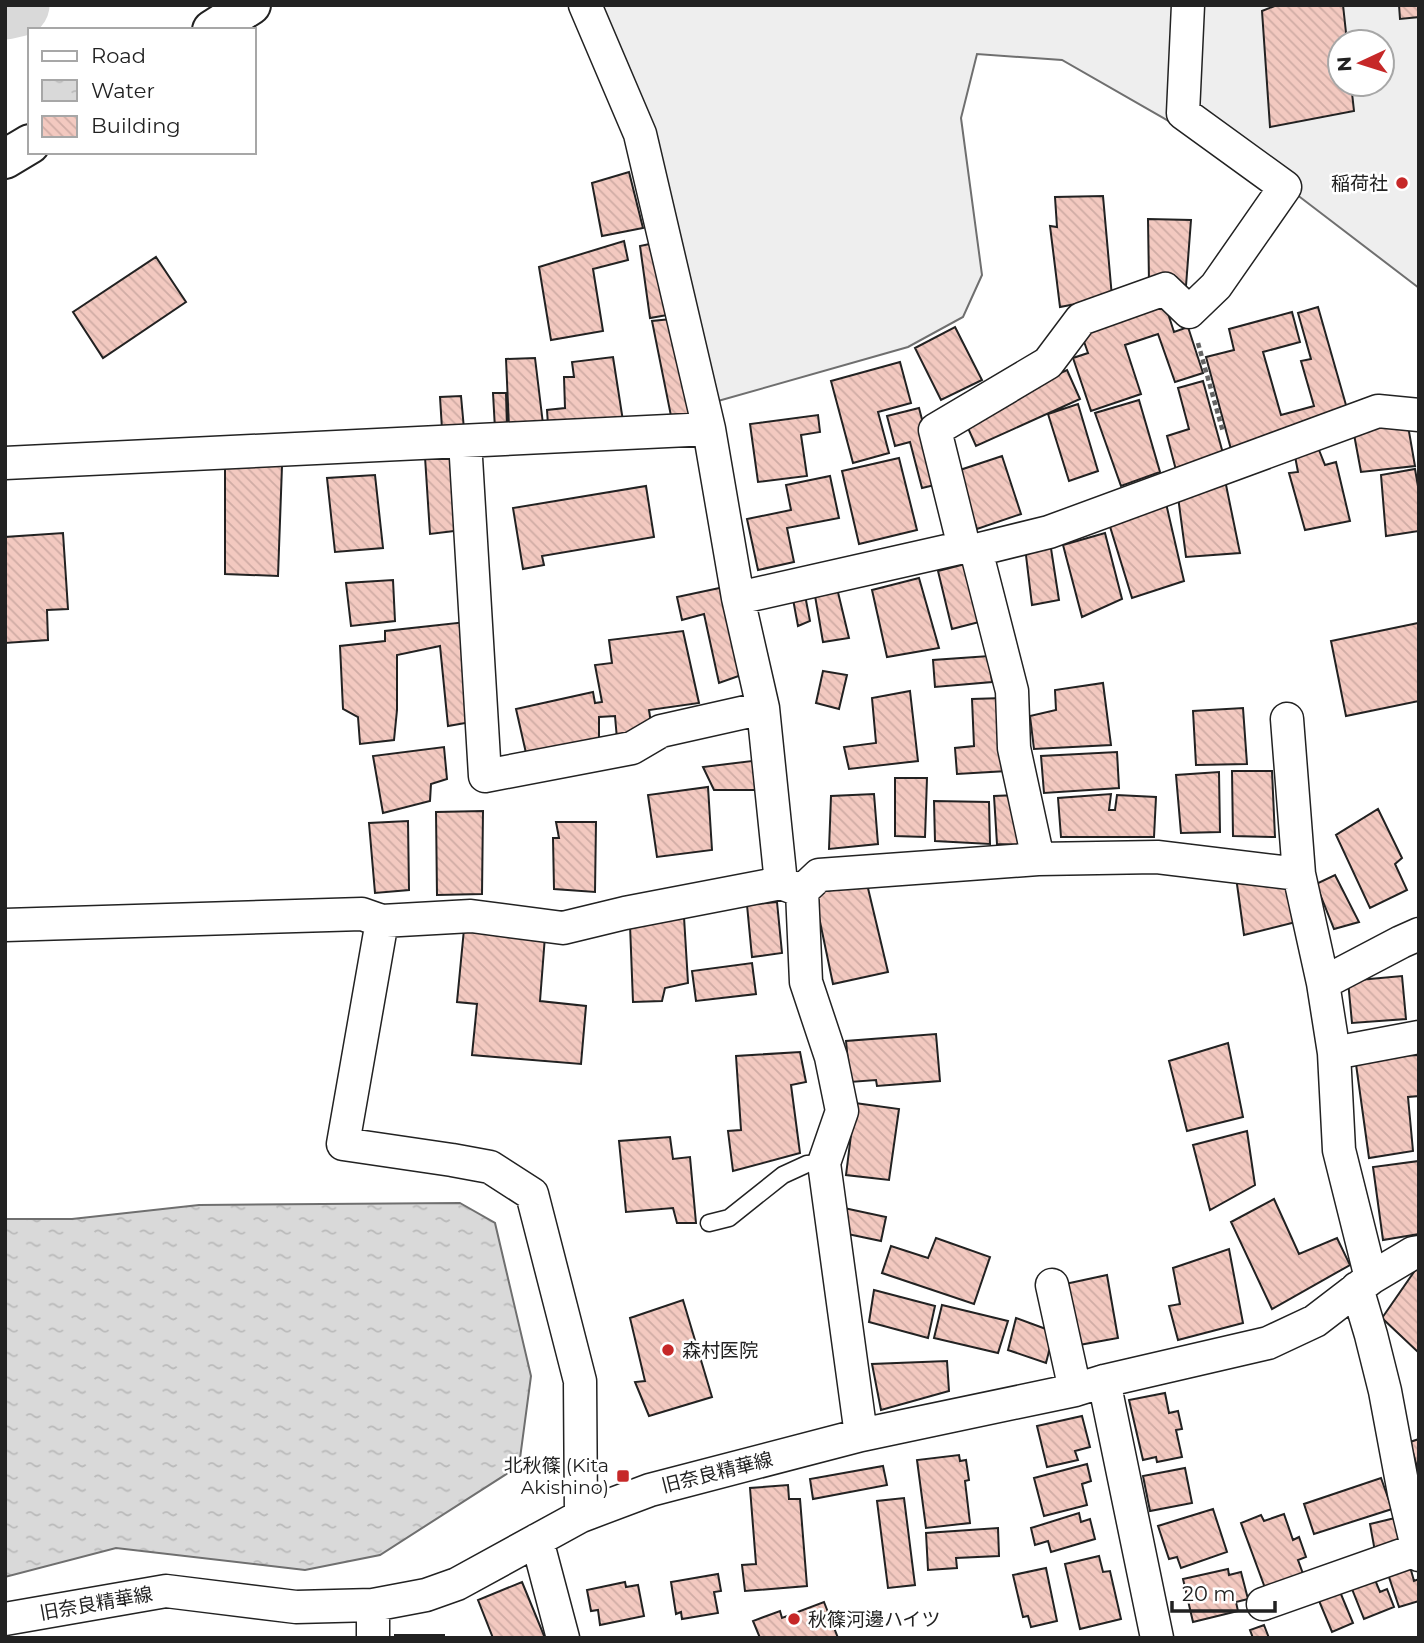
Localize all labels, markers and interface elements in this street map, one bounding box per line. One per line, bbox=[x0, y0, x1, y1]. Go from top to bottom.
legend bbox=[28, 28, 256, 154]
north arrow bbox=[1326, 28, 1396, 98]
text: Road bbox=[91, 43, 146, 68]
text: N bbox=[1333, 56, 1357, 73]
text: Water bbox=[91, 78, 155, 103]
text: Building bbox=[91, 113, 181, 138]
place label: 稲荷社 bbox=[1331, 172, 1388, 195]
marker: 稲荷社 bbox=[1394, 175, 1410, 191]
place label: 森村医院 bbox=[682, 1339, 758, 1362]
marker: 森村医院 bbox=[660, 1342, 676, 1358]
street label: 旧奈良精華線 bbox=[659, 1448, 775, 1497]
place label: 北秋篠 (Kita Akishino) bbox=[504, 1454, 609, 1499]
marker: 北秋篠 (Kita Akishino) bbox=[615, 1468, 631, 1484]
scale bar bbox=[1172, 1570, 1275, 1614]
text: 20 m bbox=[1182, 1581, 1236, 1606]
street label: 旧奈良精華線 bbox=[38, 1582, 154, 1625]
place label: 秋篠河邊ハイツ bbox=[808, 1608, 941, 1631]
marker: 秋篠河邊ハイツ bbox=[786, 1611, 802, 1627]

